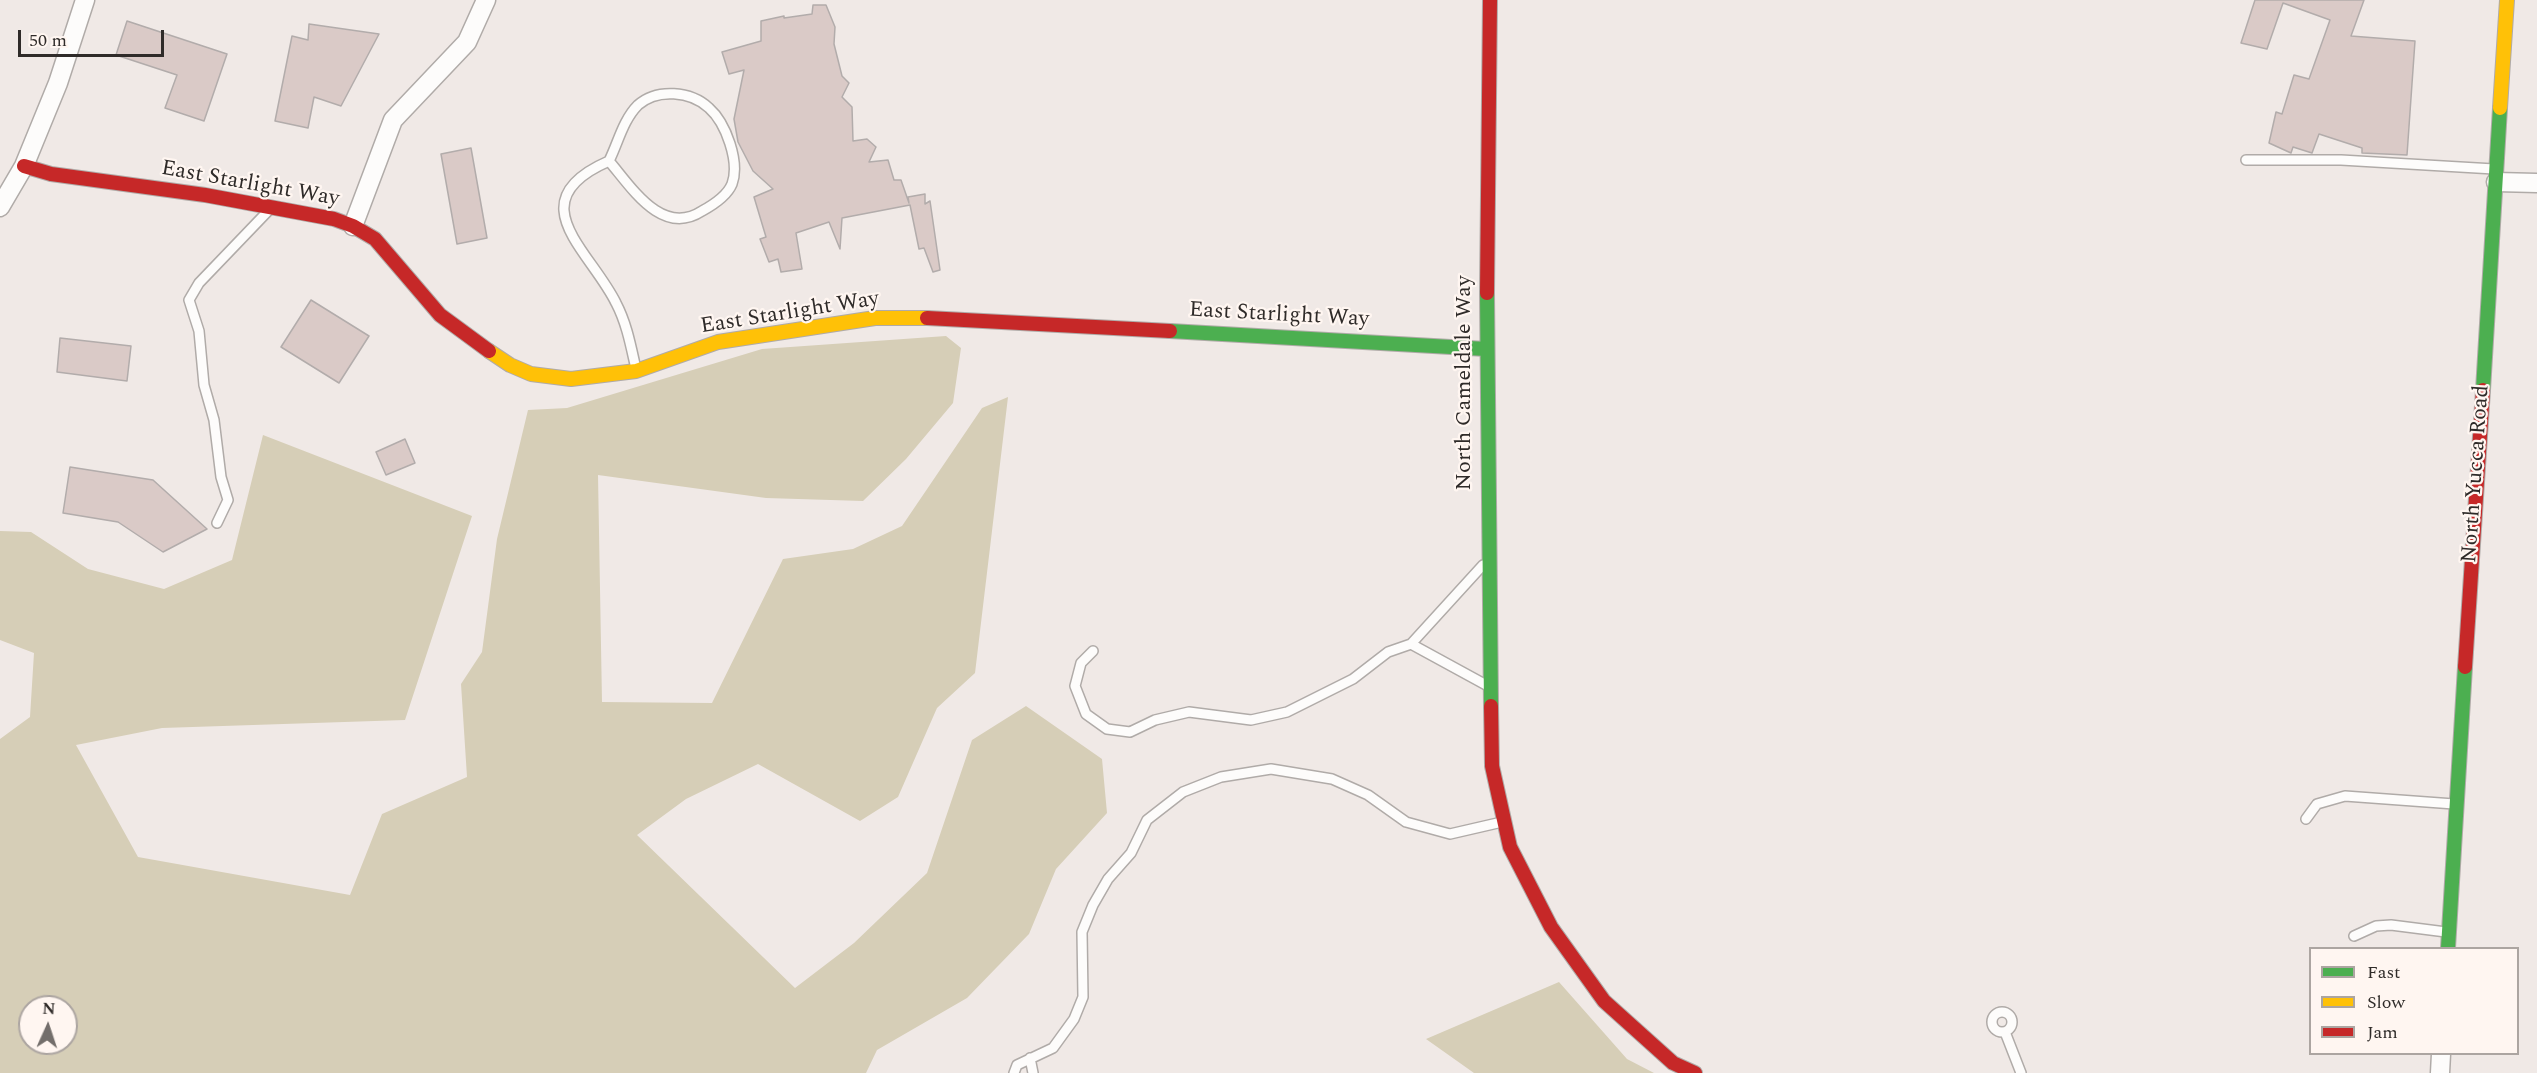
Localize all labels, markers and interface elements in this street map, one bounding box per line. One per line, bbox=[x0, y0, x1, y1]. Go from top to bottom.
scale bar bbox=[21, 18, 166, 56]
text: 50 m bbox=[29, 27, 67, 54]
street label: East Starlight Way bbox=[159, 156, 341, 214]
street label: North Cameldale Way bbox=[1453, 276, 1479, 490]
street label: East Starlight Way bbox=[699, 287, 881, 341]
street label: East Starlight Way bbox=[1188, 298, 1370, 334]
street label: North Yucca Road bbox=[2458, 384, 2496, 564]
legend bbox=[2309, 947, 2519, 1055]
text: Fast bbox=[2367, 959, 2400, 986]
text: Slow bbox=[2367, 989, 2405, 1016]
north arrow bbox=[18, 995, 78, 1055]
text: N bbox=[42, 997, 56, 1021]
text: Jam bbox=[2367, 1019, 2398, 1046]

